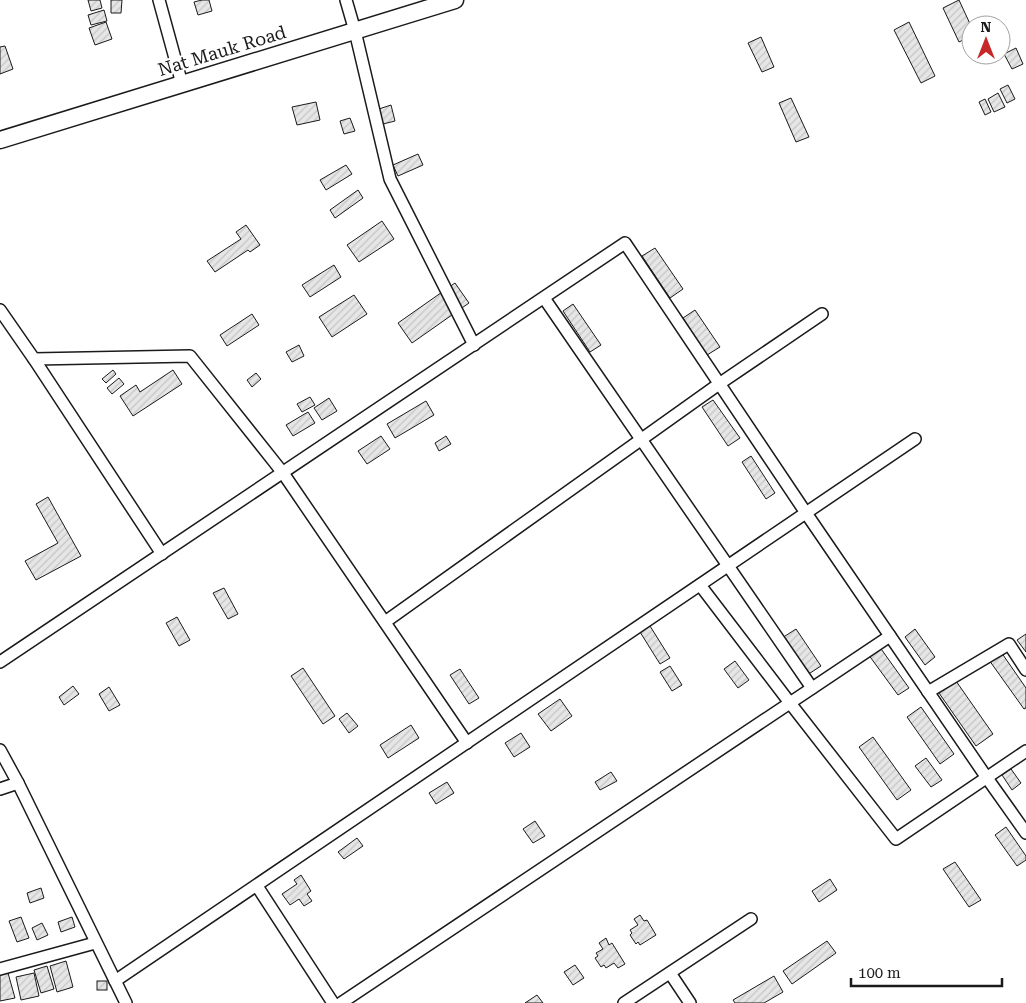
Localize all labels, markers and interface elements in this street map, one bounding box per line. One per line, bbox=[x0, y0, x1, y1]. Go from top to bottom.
north arrow bbox=[961, 15, 1011, 65]
text: N bbox=[981, 19, 992, 35]
street label: Nat Mauk Road bbox=[155, 21, 289, 80]
scale bar bbox=[851, 956, 1002, 988]
text: 100 m bbox=[858, 964, 901, 982]

